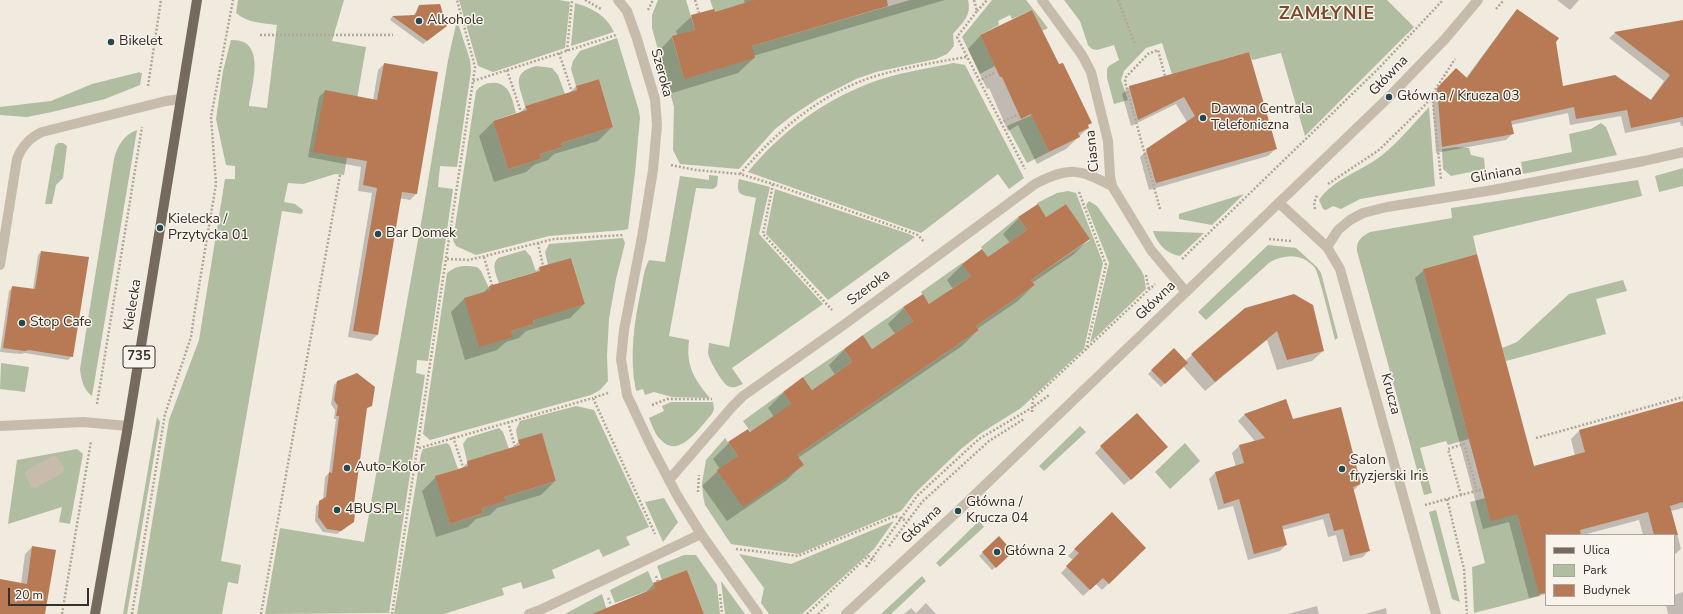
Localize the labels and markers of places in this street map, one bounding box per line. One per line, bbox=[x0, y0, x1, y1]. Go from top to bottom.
place label: Alkohole bbox=[427, 13, 483, 29]
marker: Alkohole bbox=[414, 16, 424, 26]
place label: Bikelet bbox=[119, 34, 162, 50]
marker: Bikelet bbox=[106, 37, 116, 47]
place label: Główna / Krucza 03 bbox=[1397, 89, 1520, 105]
marker: Główna / Krucza 03 bbox=[1384, 92, 1394, 102]
place label: Dawna Centrala Telefoniczna bbox=[1211, 102, 1313, 134]
marker: Dawna Centrala Telefoniczna bbox=[1198, 113, 1208, 123]
place label: Kielecka / Przytycka 01 bbox=[168, 212, 249, 244]
marker: Kielecka / Przytycka 01 bbox=[155, 223, 165, 233]
place label: Bar Domek bbox=[386, 226, 456, 242]
marker: Bar Domek bbox=[373, 229, 383, 239]
place label: Stop Cafe bbox=[30, 315, 91, 331]
marker: Stop Cafe bbox=[17, 318, 27, 328]
place label: Salon fryzjerski Iris bbox=[1350, 453, 1429, 486]
place label: Auto-Kolor bbox=[355, 460, 425, 476]
marker: Auto-Kolor bbox=[342, 463, 352, 473]
marker: Salon fryzjerski Iris bbox=[1337, 464, 1347, 474]
place label: Główna / Krucza 04 bbox=[966, 495, 1028, 528]
place label: 4BUS.PL bbox=[345, 502, 401, 518]
marker: 4BUS.PL bbox=[332, 505, 342, 515]
marker: Główna / Krucza 04 bbox=[953, 506, 963, 516]
place label: Główna 2 bbox=[1005, 544, 1066, 560]
marker: Główna 2 bbox=[992, 547, 1002, 557]

